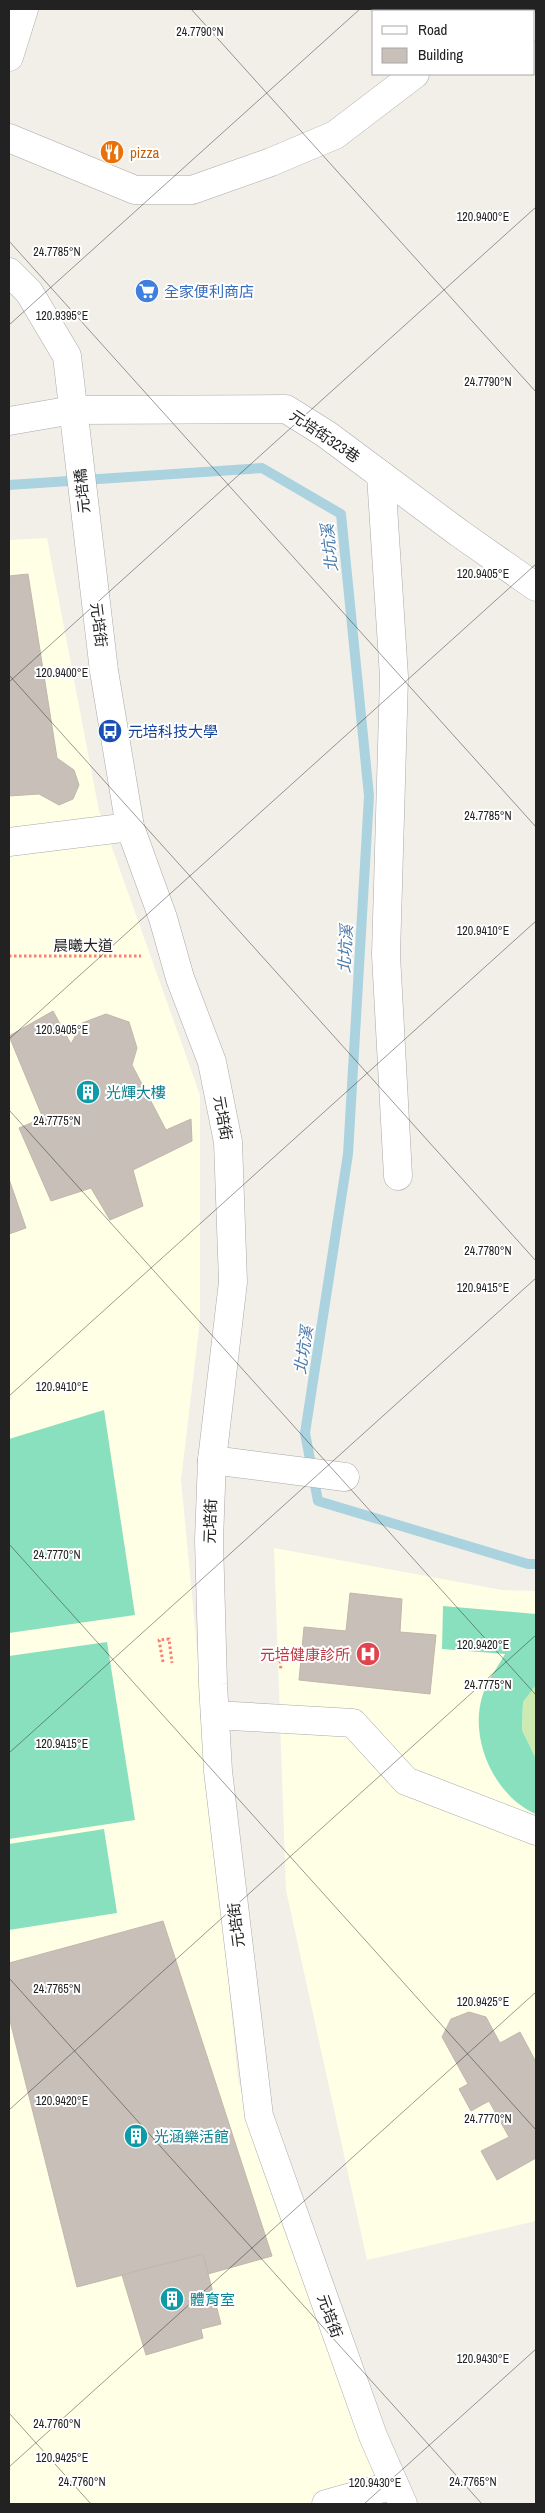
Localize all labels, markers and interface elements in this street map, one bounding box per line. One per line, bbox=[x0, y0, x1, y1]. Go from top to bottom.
legend bbox=[372, 10, 535, 75]
text: Road bbox=[418, 19, 447, 40]
text: 24.7790°N bbox=[176, 24, 224, 40]
text: Building bbox=[418, 44, 463, 65]
restaurant icon: pizza bbox=[99, 139, 125, 165]
place label: pizza bbox=[130, 142, 160, 163]
text: 120.9400°E bbox=[457, 209, 509, 225]
text: 24.7785°N bbox=[33, 244, 81, 260]
supermarket icon: 全家便利商店 bbox=[134, 278, 160, 304]
place label: 全家便利商店 bbox=[164, 281, 254, 302]
text: 120.9395°E bbox=[36, 308, 88, 324]
text: 24.7790°N bbox=[464, 374, 512, 390]
street label: 元培街323巷 bbox=[286, 405, 364, 467]
street label: 元培橋 bbox=[69, 468, 95, 514]
water label: 北坑溪 bbox=[315, 521, 342, 573]
text: 120.9405°E bbox=[457, 566, 509, 582]
street label: 元培街 bbox=[86, 601, 112, 649]
text: 120.9400°E bbox=[36, 665, 88, 681]
bus stop icon: 元培科技大學 bbox=[97, 718, 123, 744]
place label: 元培科技大學 bbox=[128, 721, 218, 742]
text: 24.7785°N bbox=[464, 808, 512, 824]
water label: 北坑溪 bbox=[333, 922, 357, 974]
text: 120.9410°E bbox=[457, 923, 509, 939]
street label: 晨曦大道 bbox=[53, 935, 113, 956]
text: 120.9405°E bbox=[36, 1022, 88, 1038]
building icon: 光輝大樓 bbox=[75, 1079, 101, 1105]
place label: 光輝大樓 bbox=[106, 1082, 166, 1103]
street label: 元培街 bbox=[209, 1094, 237, 1142]
text: 24.7775°N bbox=[33, 1113, 81, 1129]
text: 24.7780°N bbox=[464, 1243, 512, 1259]
text: 120.9415°E bbox=[457, 1280, 509, 1296]
water label: 北坑溪 bbox=[288, 1323, 318, 1375]
text: 120.9410°E bbox=[36, 1379, 88, 1395]
street label: 元培街 bbox=[199, 1498, 221, 1544]
text: 24.7770°N bbox=[33, 1547, 81, 1563]
text: 120.9420°E bbox=[457, 1637, 509, 1653]
hospital icon: 元培健康診所 bbox=[355, 1641, 381, 1667]
place label: 元培健康診所 bbox=[260, 1644, 350, 1665]
text: 24.7775°N bbox=[464, 1677, 512, 1693]
text: 120.9415°E bbox=[36, 1736, 88, 1752]
street label: 元培街 bbox=[223, 1901, 249, 1949]
text: 24.7765°N bbox=[33, 1981, 81, 1997]
text: 120.9425°E bbox=[457, 1994, 509, 2010]
text: 120.9420°E bbox=[36, 2093, 88, 2109]
text: 24.7770°N bbox=[464, 2111, 512, 2127]
building icon: 光涵樂活館 bbox=[123, 2123, 149, 2149]
place label: 光涵樂活館 bbox=[154, 2126, 229, 2147]
building icon: 體育室 bbox=[159, 2286, 185, 2312]
place label: 體育室 bbox=[190, 2289, 235, 2310]
street label: 元培街 bbox=[312, 2291, 348, 2341]
text: 120.9430°E bbox=[457, 2351, 509, 2367]
text: 24.7760°N bbox=[33, 2416, 81, 2432]
text: 120.9425°E bbox=[36, 2450, 88, 2466]
text: 24.7760°N bbox=[58, 2474, 106, 2490]
text: 24.7765°N bbox=[449, 2474, 497, 2490]
text: 120.9430°E bbox=[349, 2475, 401, 2491]

